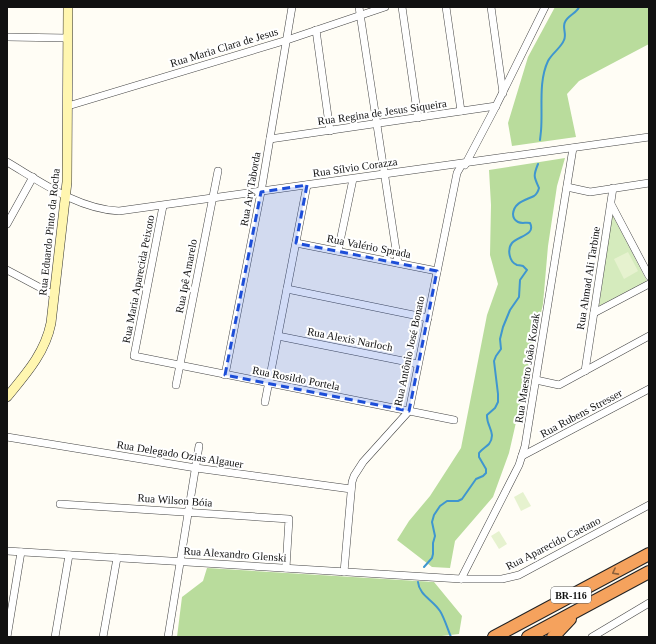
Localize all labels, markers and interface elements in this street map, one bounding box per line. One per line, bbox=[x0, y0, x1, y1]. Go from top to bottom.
street label: Rua Maria Clara de Jesus bbox=[168, 25, 280, 69]
street label: Rua Regina de Jesus Siqueira bbox=[317, 97, 447, 127]
street label: Rua Ary Taborda bbox=[238, 151, 262, 227]
street label: Rua Sílvio Corazza bbox=[312, 155, 398, 179]
street label: Rua Eduardo Pinto da Rocha bbox=[36, 168, 62, 296]
street label: Rua Maria Aparecida Peixoto bbox=[120, 213, 156, 344]
street label: Rua Ahmad Ali Tarbine bbox=[574, 225, 602, 331]
street label: Rua Valério Sprada bbox=[326, 232, 412, 260]
street label: Rua Ipê Amarelo bbox=[173, 237, 199, 314]
street label: Rua Antônio José Bonato bbox=[391, 294, 427, 407]
street label: Rua Maestro João Kozak bbox=[512, 312, 542, 424]
street label: Rua Alexis Narloch bbox=[306, 325, 394, 353]
street label: Rua Rosildo Portela bbox=[251, 364, 341, 392]
street label: Rua Rubens Stresser bbox=[538, 386, 624, 440]
street label: Rua Delegado Ozias Algauer bbox=[116, 438, 244, 470]
street label: Rua Wilson Bóia bbox=[137, 491, 213, 509]
street label: Rua Aparecido Caetano bbox=[504, 514, 603, 572]
street label: Rua Alexandro Glenski bbox=[183, 544, 287, 564]
one-way arrow bbox=[611, 568, 619, 575]
road number: BR-116 bbox=[551, 587, 591, 603]

